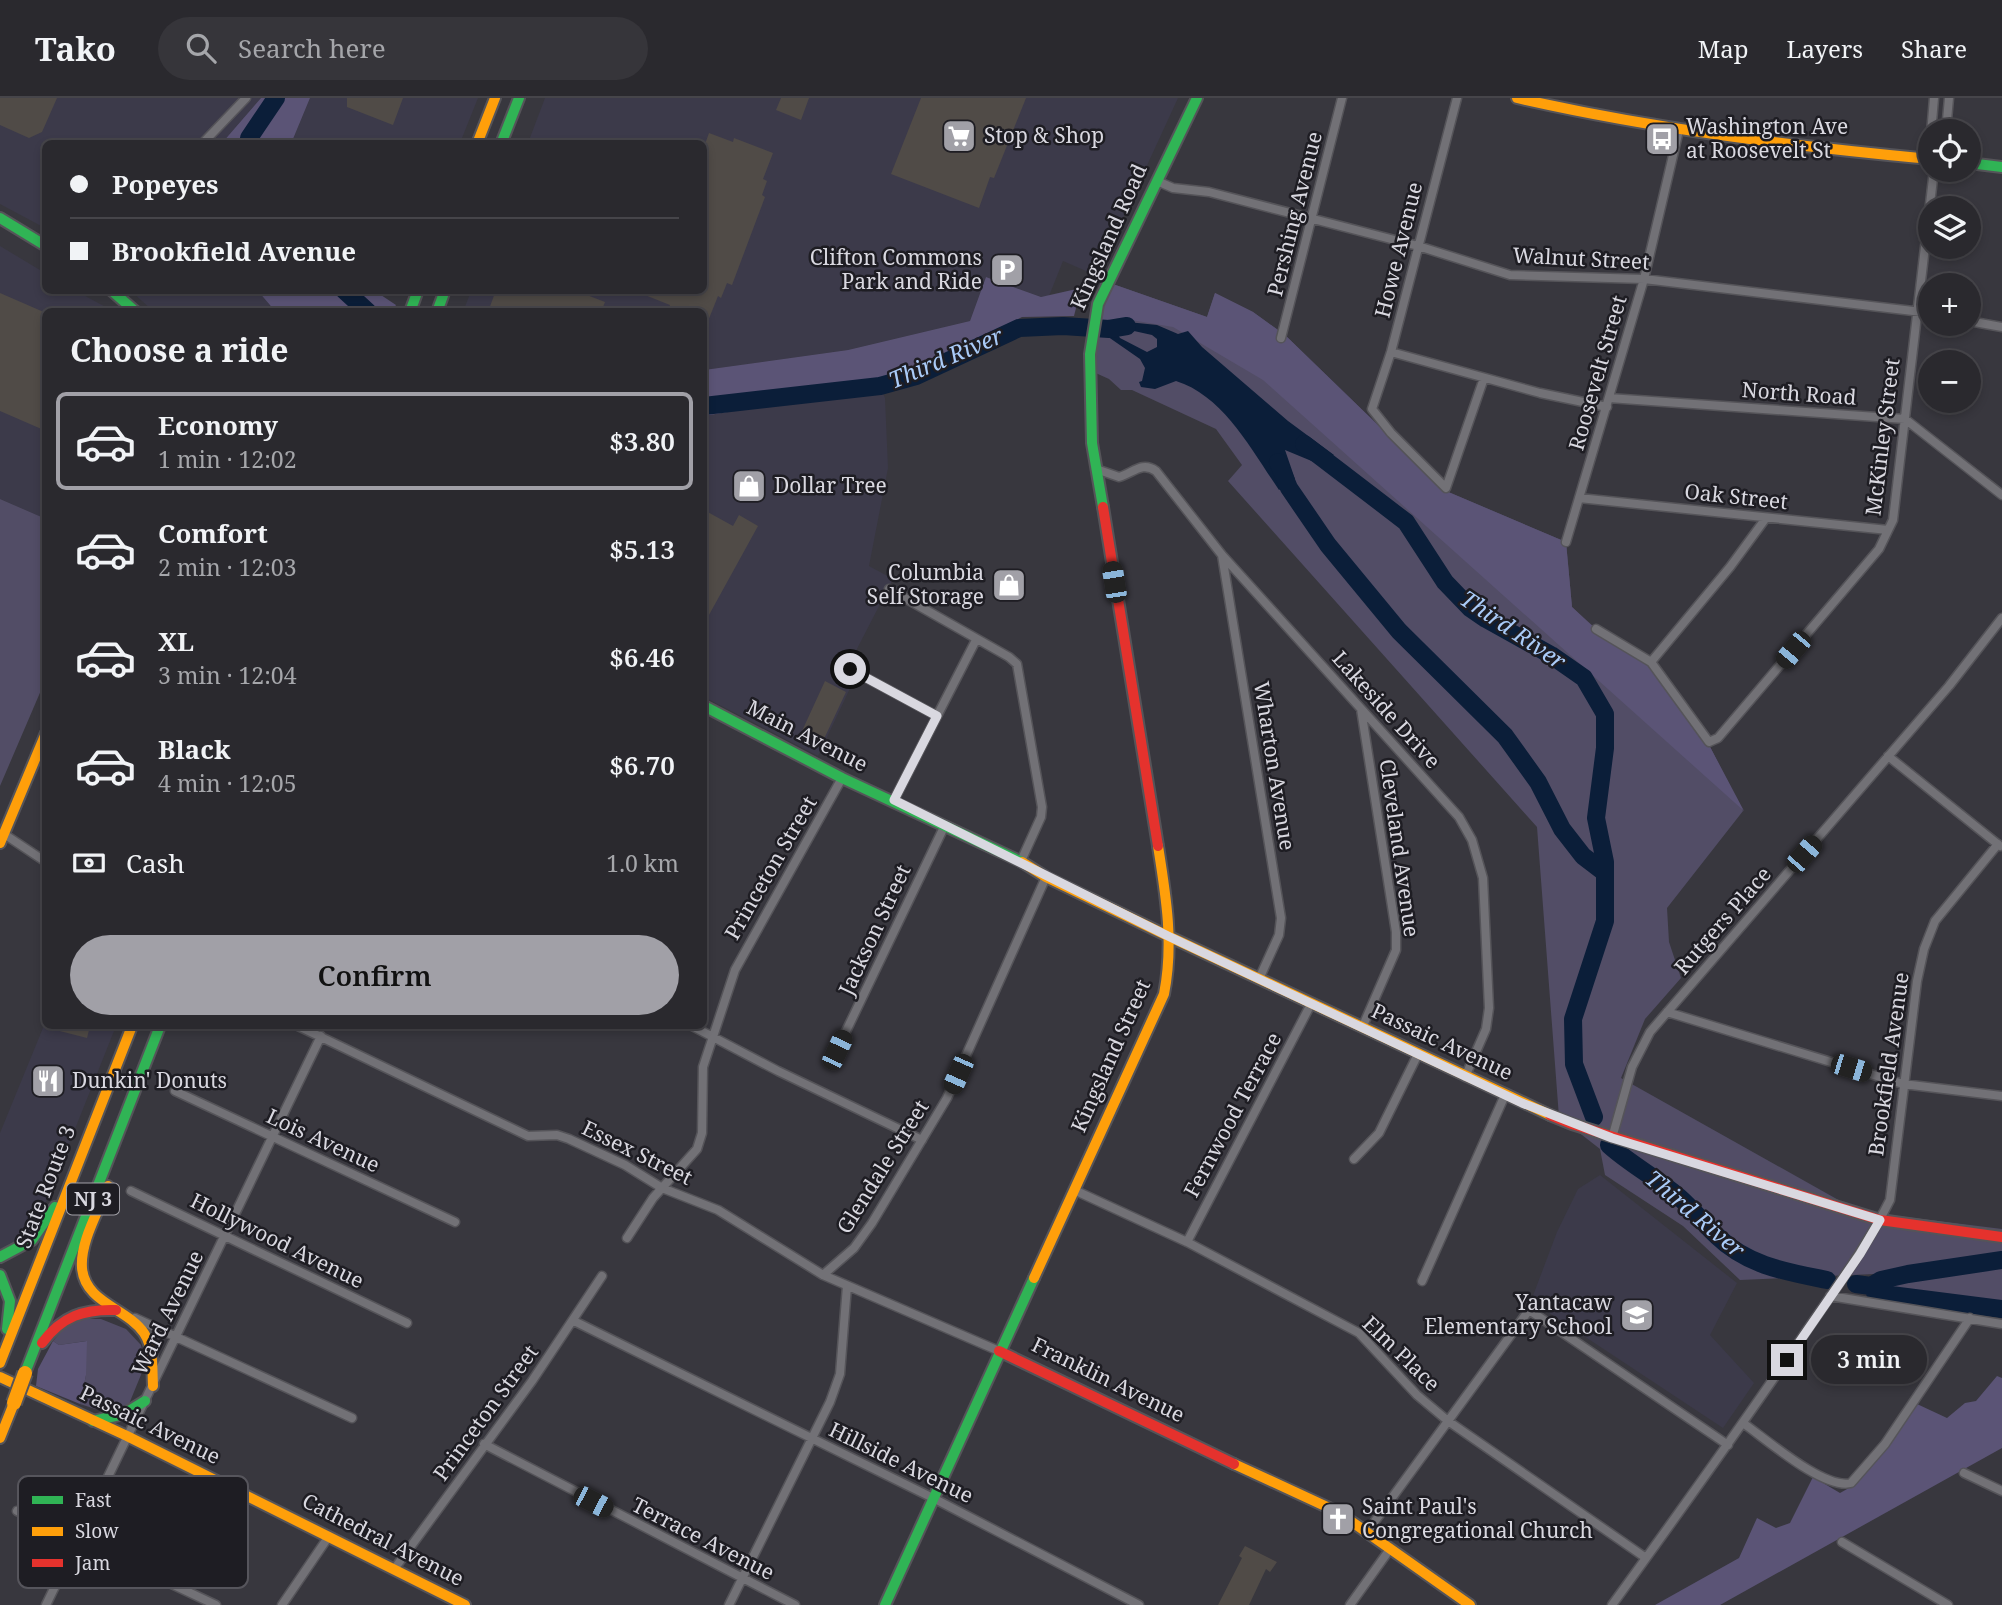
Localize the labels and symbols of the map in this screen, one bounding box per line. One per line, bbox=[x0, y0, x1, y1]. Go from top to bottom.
place label: Washington Ave at Roosevelt St bbox=[1686, 112, 1848, 164]
supermarket icon: Stop & Shop bbox=[940, 117, 978, 155]
bus stop icon: Washington Ave at Roosevelt St bbox=[1643, 120, 1681, 158]
place label: Stop & Shop bbox=[984, 121, 1104, 149]
street label: Pershing Avenue bbox=[1260, 129, 1328, 299]
street label: Kingsland Road bbox=[1063, 159, 1153, 314]
street label: Howe Avenue bbox=[1368, 179, 1428, 320]
street label: Walnut Street bbox=[1512, 240, 1650, 276]
place label: Clifton Commons Park and Ride bbox=[810, 243, 982, 295]
parking icon: Clifton Commons Park and Ride bbox=[988, 251, 1026, 289]
street label: Roosevelt Street bbox=[1562, 292, 1633, 454]
water label: Third River bbox=[884, 319, 1008, 395]
street label: McKinley Street bbox=[1858, 356, 1906, 517]
street label: North Road bbox=[1741, 375, 1857, 411]
shop icon: Dollar Tree bbox=[730, 467, 768, 505]
place label: Dollar Tree bbox=[774, 471, 887, 499]
street label: Oak Street bbox=[1683, 477, 1789, 515]
place label: Columbia Self Storage bbox=[867, 558, 984, 610]
car bbox=[1101, 560, 1128, 604]
shop icon: Columbia Self Storage bbox=[990, 566, 1028, 604]
water label: Third River bbox=[1454, 582, 1573, 676]
car bbox=[1772, 627, 1815, 673]
street label: Lakeside Drive bbox=[1326, 645, 1447, 774]
route start bbox=[834, 653, 866, 685]
street label: Wharton Avenue bbox=[1248, 679, 1302, 852]
street label: Main Avenue bbox=[742, 693, 873, 778]
street label: Cleveland Avenue bbox=[1374, 757, 1426, 939]
street label: Princeton Street bbox=[718, 791, 823, 944]
car bbox=[1783, 831, 1826, 877]
street label: Jackson Street bbox=[831, 860, 917, 1000]
street label: Rutgers Place bbox=[1668, 860, 1777, 980]
street label: Brookfield Avenue bbox=[1861, 970, 1915, 1158]
street label: Kingsland Street bbox=[1064, 975, 1156, 1136]
street label: Passaic Avenue bbox=[1367, 996, 1518, 1086]
car bbox=[819, 1027, 856, 1073]
street label: Fernwood Terrace bbox=[1177, 1027, 1287, 1202]
car bbox=[940, 1051, 977, 1097]
car bbox=[1828, 1052, 1875, 1084]
restaurant icon: Dunkin' Donuts bbox=[29, 1062, 67, 1100]
place label: Dunkin' Donuts bbox=[72, 1066, 227, 1094]
street label: Glendale Street bbox=[830, 1094, 935, 1239]
street label: Lois Avenue bbox=[262, 1102, 385, 1179]
street label: Essex Street bbox=[578, 1113, 697, 1191]
street label: State Route 3 bbox=[9, 1121, 81, 1252]
water label: Third River bbox=[1639, 1162, 1753, 1265]
road number: NJ 3 bbox=[67, 1184, 119, 1214]
street label: Hollywood Avenue bbox=[186, 1186, 369, 1294]
street label: Ward Avenue bbox=[125, 1245, 209, 1380]
place label: Yantacaw Elementary School bbox=[1424, 1288, 1613, 1340]
school or university icon: Yantacaw Elementary School bbox=[1618, 1296, 1656, 1334]
street label: Elm Place bbox=[1357, 1309, 1446, 1397]
street label: Franklin Avenue bbox=[1027, 1330, 1190, 1428]
callout: 3 min bbox=[1812, 1336, 1927, 1384]
street label: Princeton Street bbox=[426, 1339, 544, 1486]
route end bbox=[1771, 1344, 1803, 1376]
street label: Passaic Avenue bbox=[76, 1378, 225, 1470]
street label: Hillside Avenue bbox=[825, 1415, 978, 1509]
legend bbox=[18, 1476, 248, 1588]
car bbox=[570, 1483, 617, 1521]
street label: Cathedral Avenue bbox=[298, 1486, 469, 1592]
text: Fast bbox=[75, 1487, 112, 1513]
street label: Terrace Avenue bbox=[627, 1490, 779, 1586]
place label: Saint Paul's Congregational Church bbox=[1362, 1492, 1593, 1544]
church icon: Saint Paul's Congregational Church bbox=[1319, 1500, 1357, 1538]
text: Slow bbox=[75, 1518, 119, 1544]
text: Jam bbox=[74, 1550, 110, 1576]

